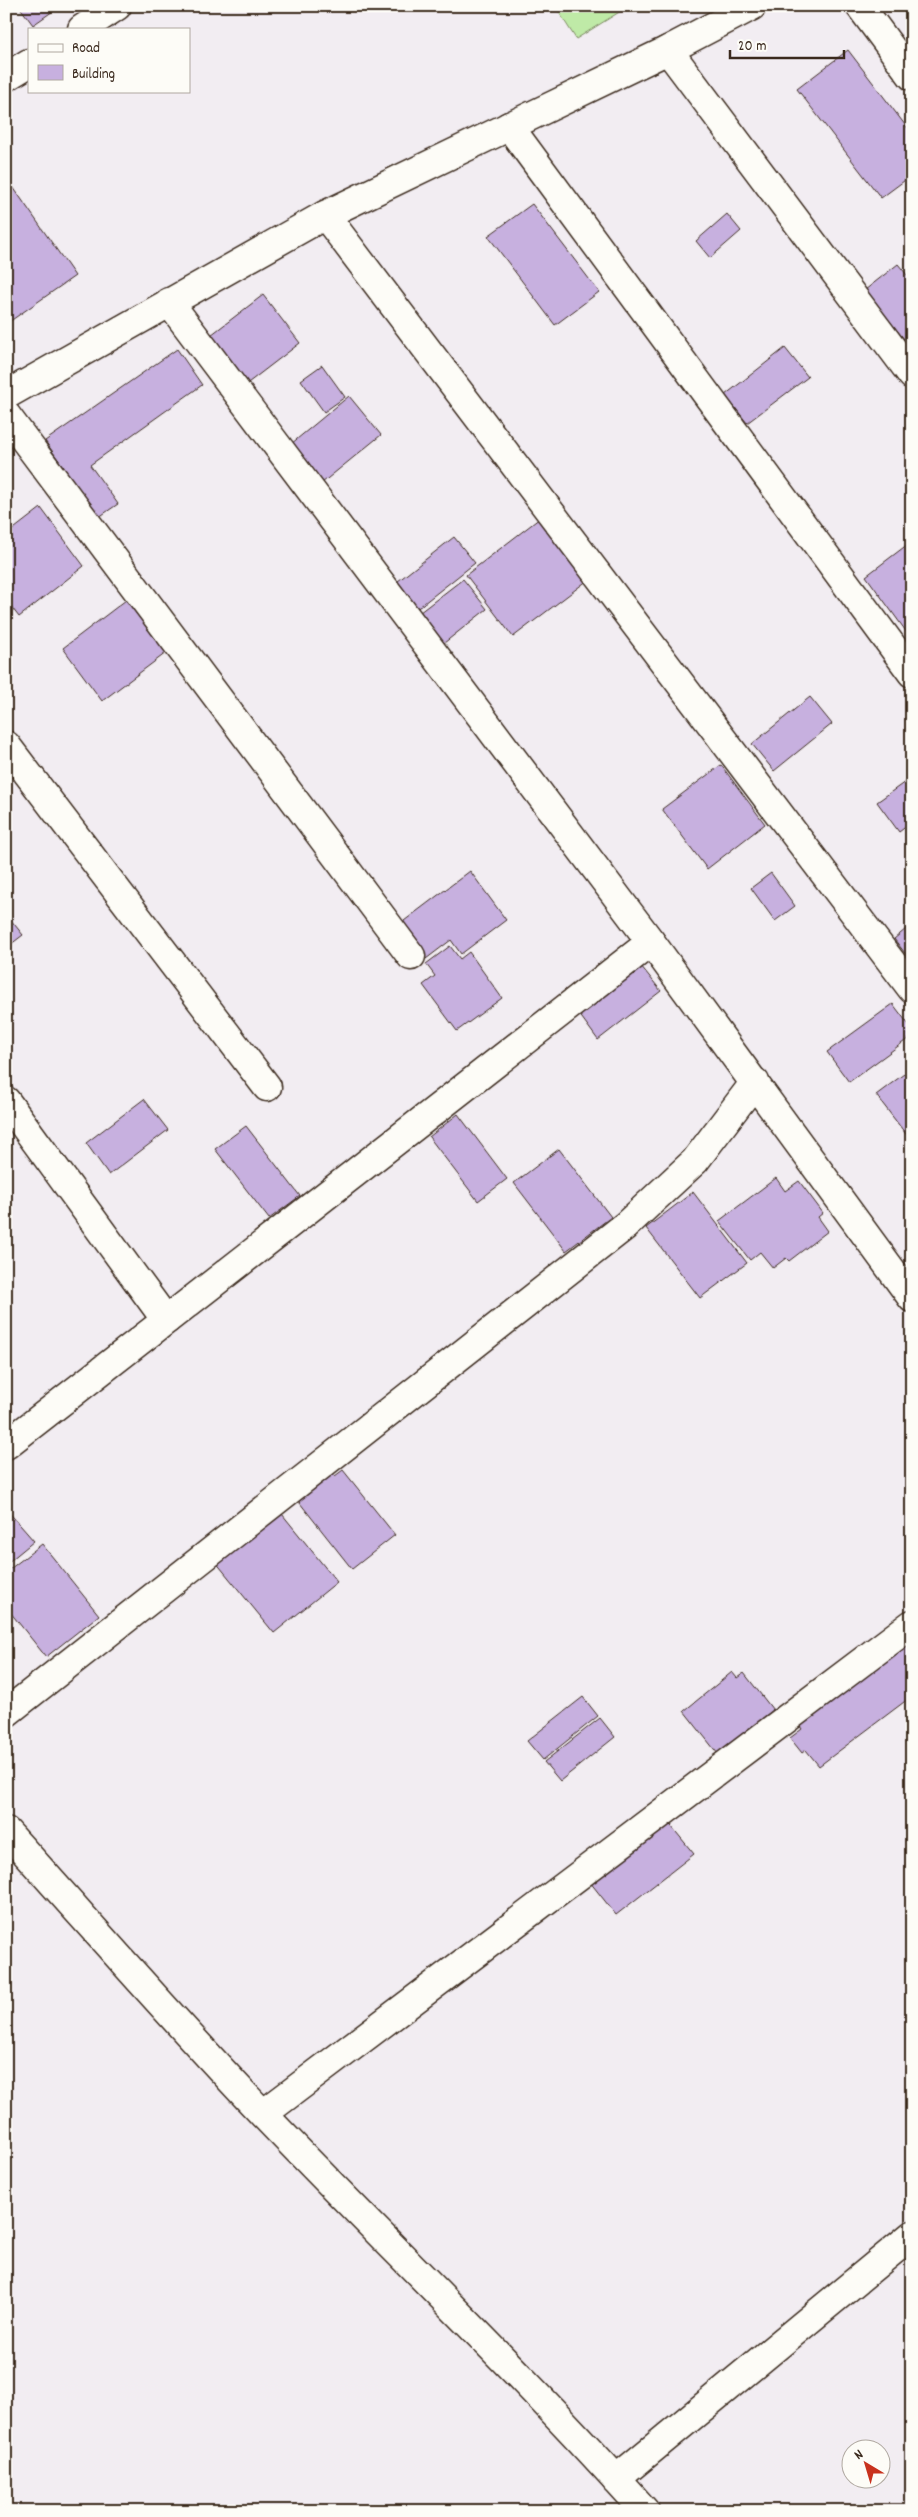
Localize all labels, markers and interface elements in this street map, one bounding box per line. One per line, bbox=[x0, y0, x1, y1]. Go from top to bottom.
legend bbox=[28, 28, 190, 92]
scale bar bbox=[730, 28, 844, 60]
text: 20 m bbox=[738, 36, 766, 58]
text: Road bbox=[72, 38, 100, 60]
text: Building bbox=[72, 64, 115, 86]
north arrow bbox=[840, 2440, 890, 2490]
text: N bbox=[850, 2445, 868, 2465]

